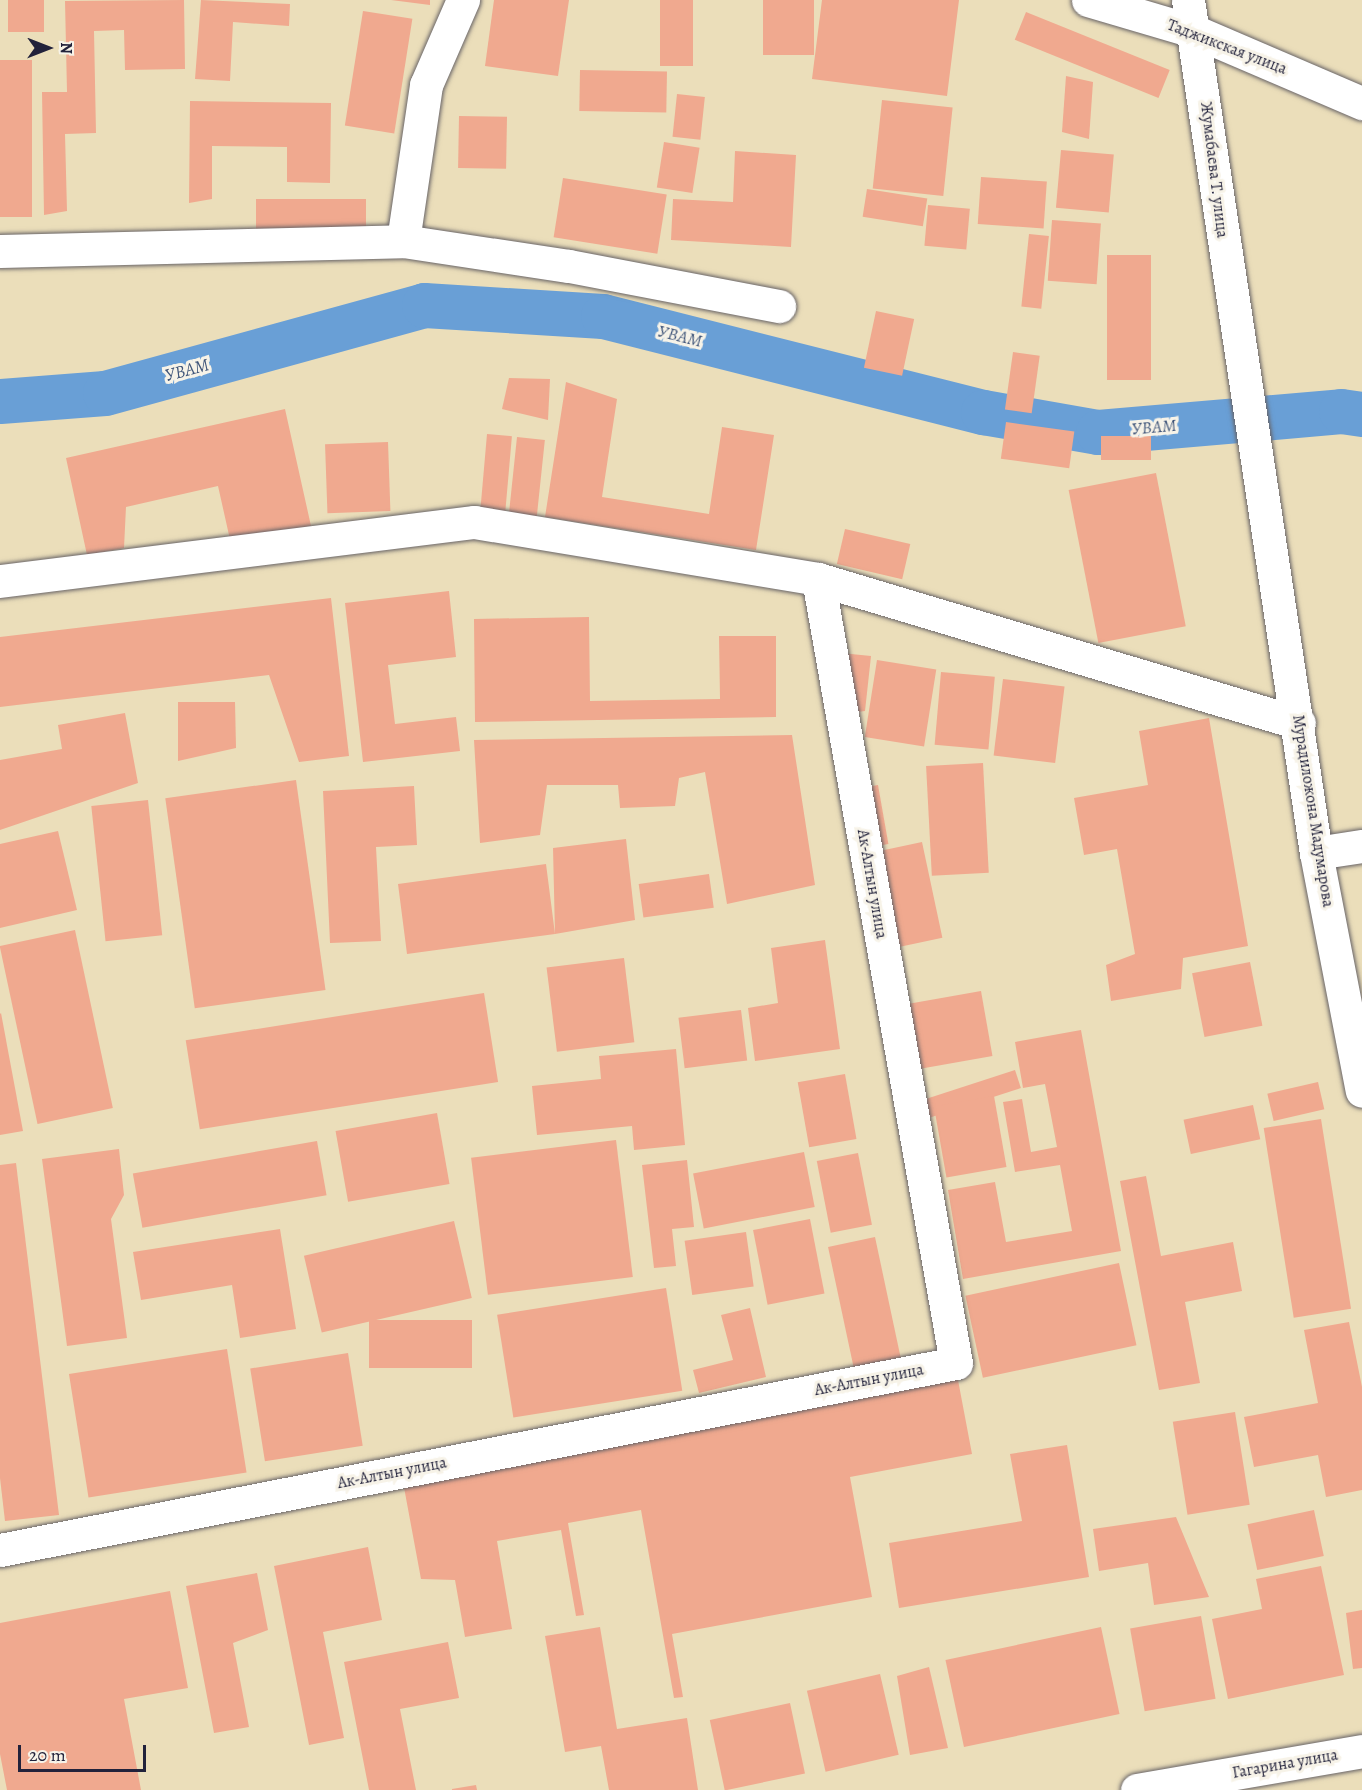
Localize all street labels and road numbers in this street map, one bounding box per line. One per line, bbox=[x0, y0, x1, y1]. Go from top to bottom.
street label: Таджикская улица bbox=[1164, 15, 1290, 79]
street label: Жумабаева Т. улица bbox=[1196, 101, 1232, 239]
street label: Мурадиложона Мадумарова bbox=[1288, 714, 1338, 908]
street label: Ак-Алтын улица bbox=[853, 828, 891, 940]
street label: Ак-Алтын улица bbox=[813, 1360, 925, 1400]
street label: Ак-Алтын улица bbox=[336, 1453, 448, 1493]
street label: Гагарина улица bbox=[1231, 1745, 1339, 1783]

